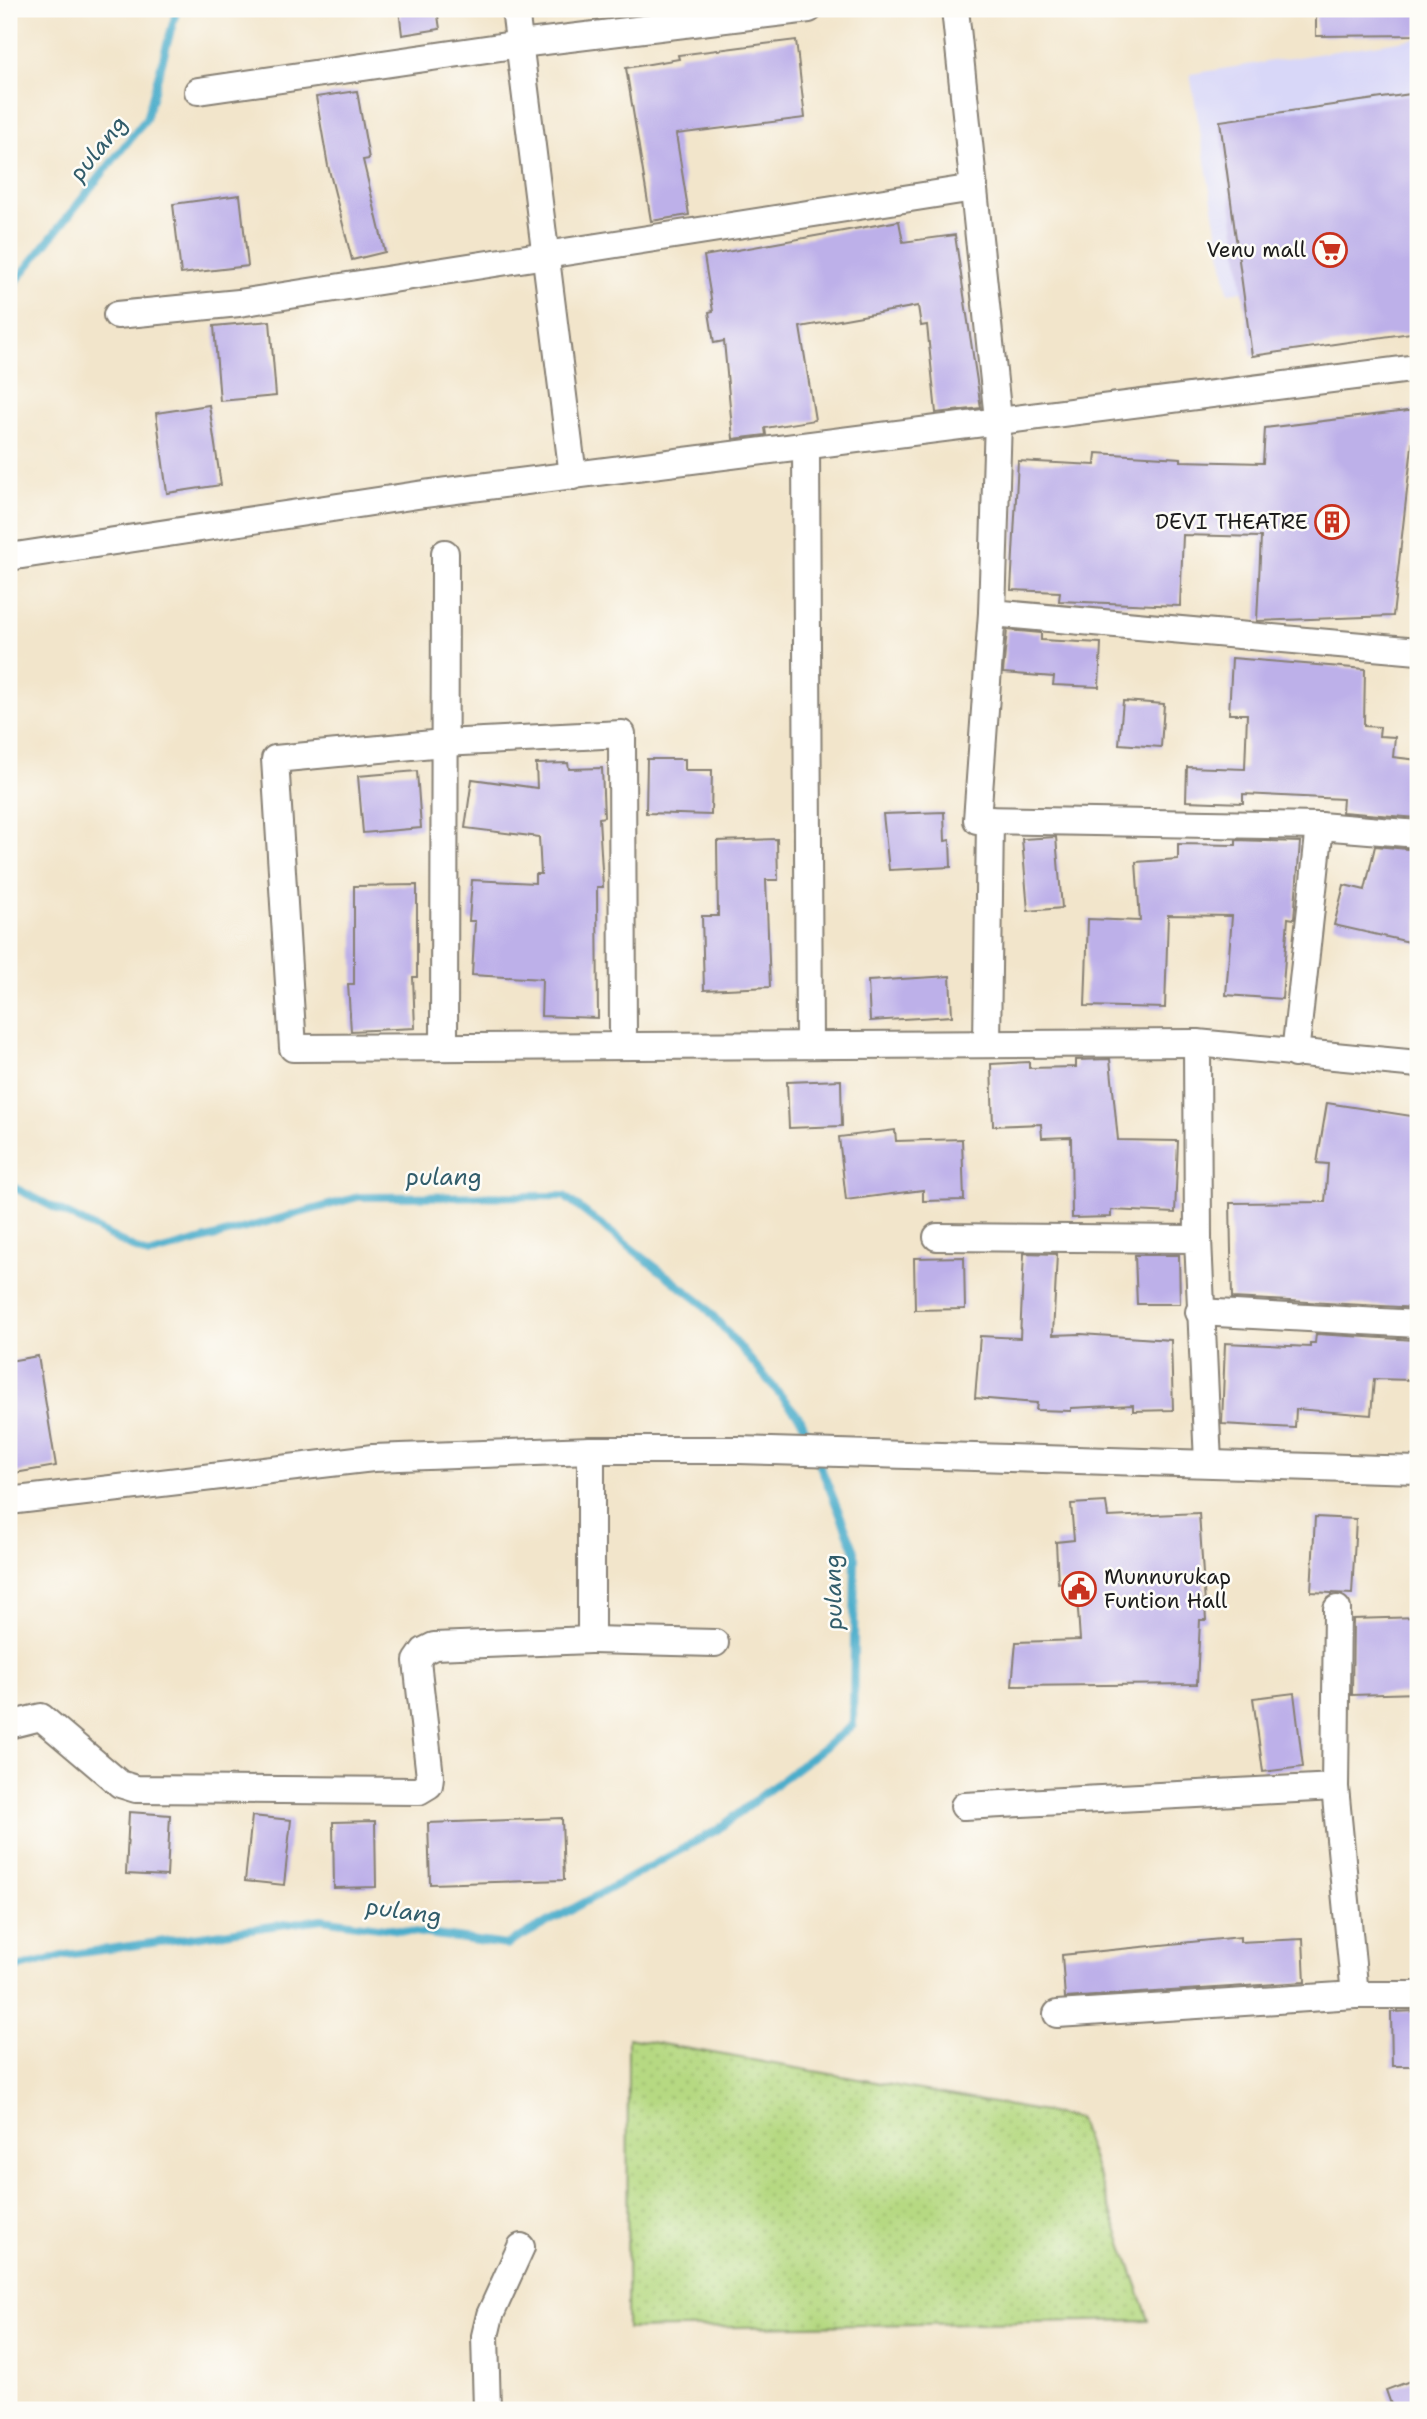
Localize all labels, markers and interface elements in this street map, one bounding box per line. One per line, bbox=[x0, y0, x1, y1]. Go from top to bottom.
water label: pulang bbox=[62, 109, 134, 188]
supermarket icon: Venu mall bbox=[1311, 231, 1349, 269]
place label: Venu mall bbox=[1206, 236, 1307, 264]
building icon: DEVI THEATRE bbox=[1313, 503, 1351, 541]
place label: DEVI THEATRE bbox=[1155, 508, 1308, 536]
water label: pulang bbox=[405, 1162, 482, 1192]
water label: pulang bbox=[817, 1554, 849, 1631]
place label: Munnurukap Funtion Hall bbox=[1104, 1563, 1231, 1615]
public building icon: Munnurukap Funtion Hall bbox=[1060, 1570, 1098, 1608]
water label: pulang bbox=[363, 1891, 444, 1931]

